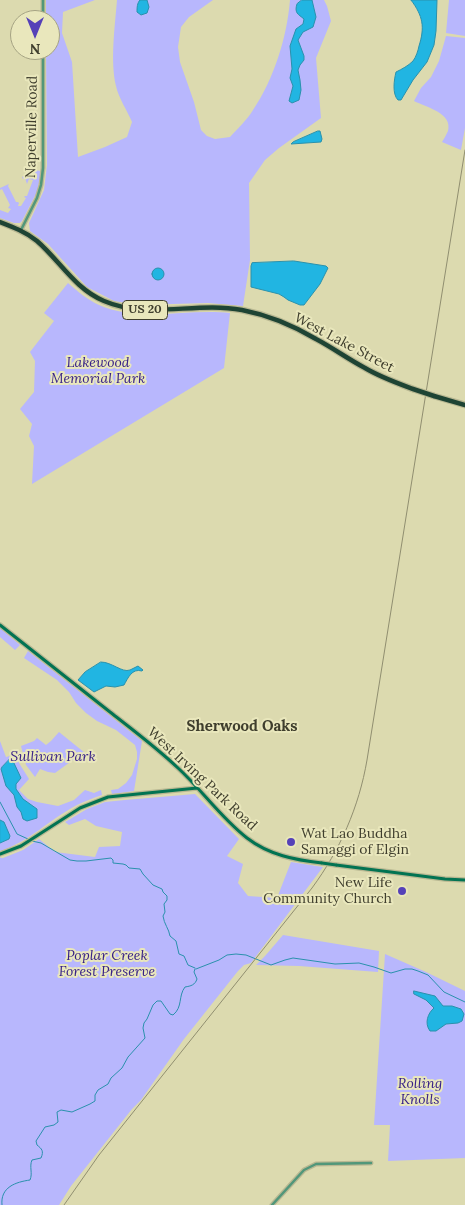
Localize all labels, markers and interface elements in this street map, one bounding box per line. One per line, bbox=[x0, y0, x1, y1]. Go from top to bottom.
north arrow bbox=[10, 10, 60, 60]
text: N bbox=[30, 40, 40, 58]
street label: Naperville Road bbox=[23, 76, 41, 178]
road number: US 20 bbox=[122, 300, 168, 320]
street label: West Lake Street bbox=[291, 310, 397, 376]
park label: Lakewood Memorial Park bbox=[51, 355, 145, 388]
district label: Sherwood Oaks bbox=[187, 718, 297, 736]
street label: West Irving Park Road bbox=[144, 724, 260, 834]
park label: Sullivan Park bbox=[10, 749, 96, 765]
place label: Wat Lao Buddha Samaggi of Elgin bbox=[301, 826, 409, 859]
marker: Wat Lao Buddha Samaggi of Elgin bbox=[285, 836, 297, 848]
place label: New Life Community Church bbox=[263, 875, 392, 908]
marker: New Life Community Church bbox=[396, 885, 408, 897]
park label: Poplar Creek Forest Preserve bbox=[59, 948, 155, 980]
park label: Rolling Knolls bbox=[398, 1076, 442, 1108]

